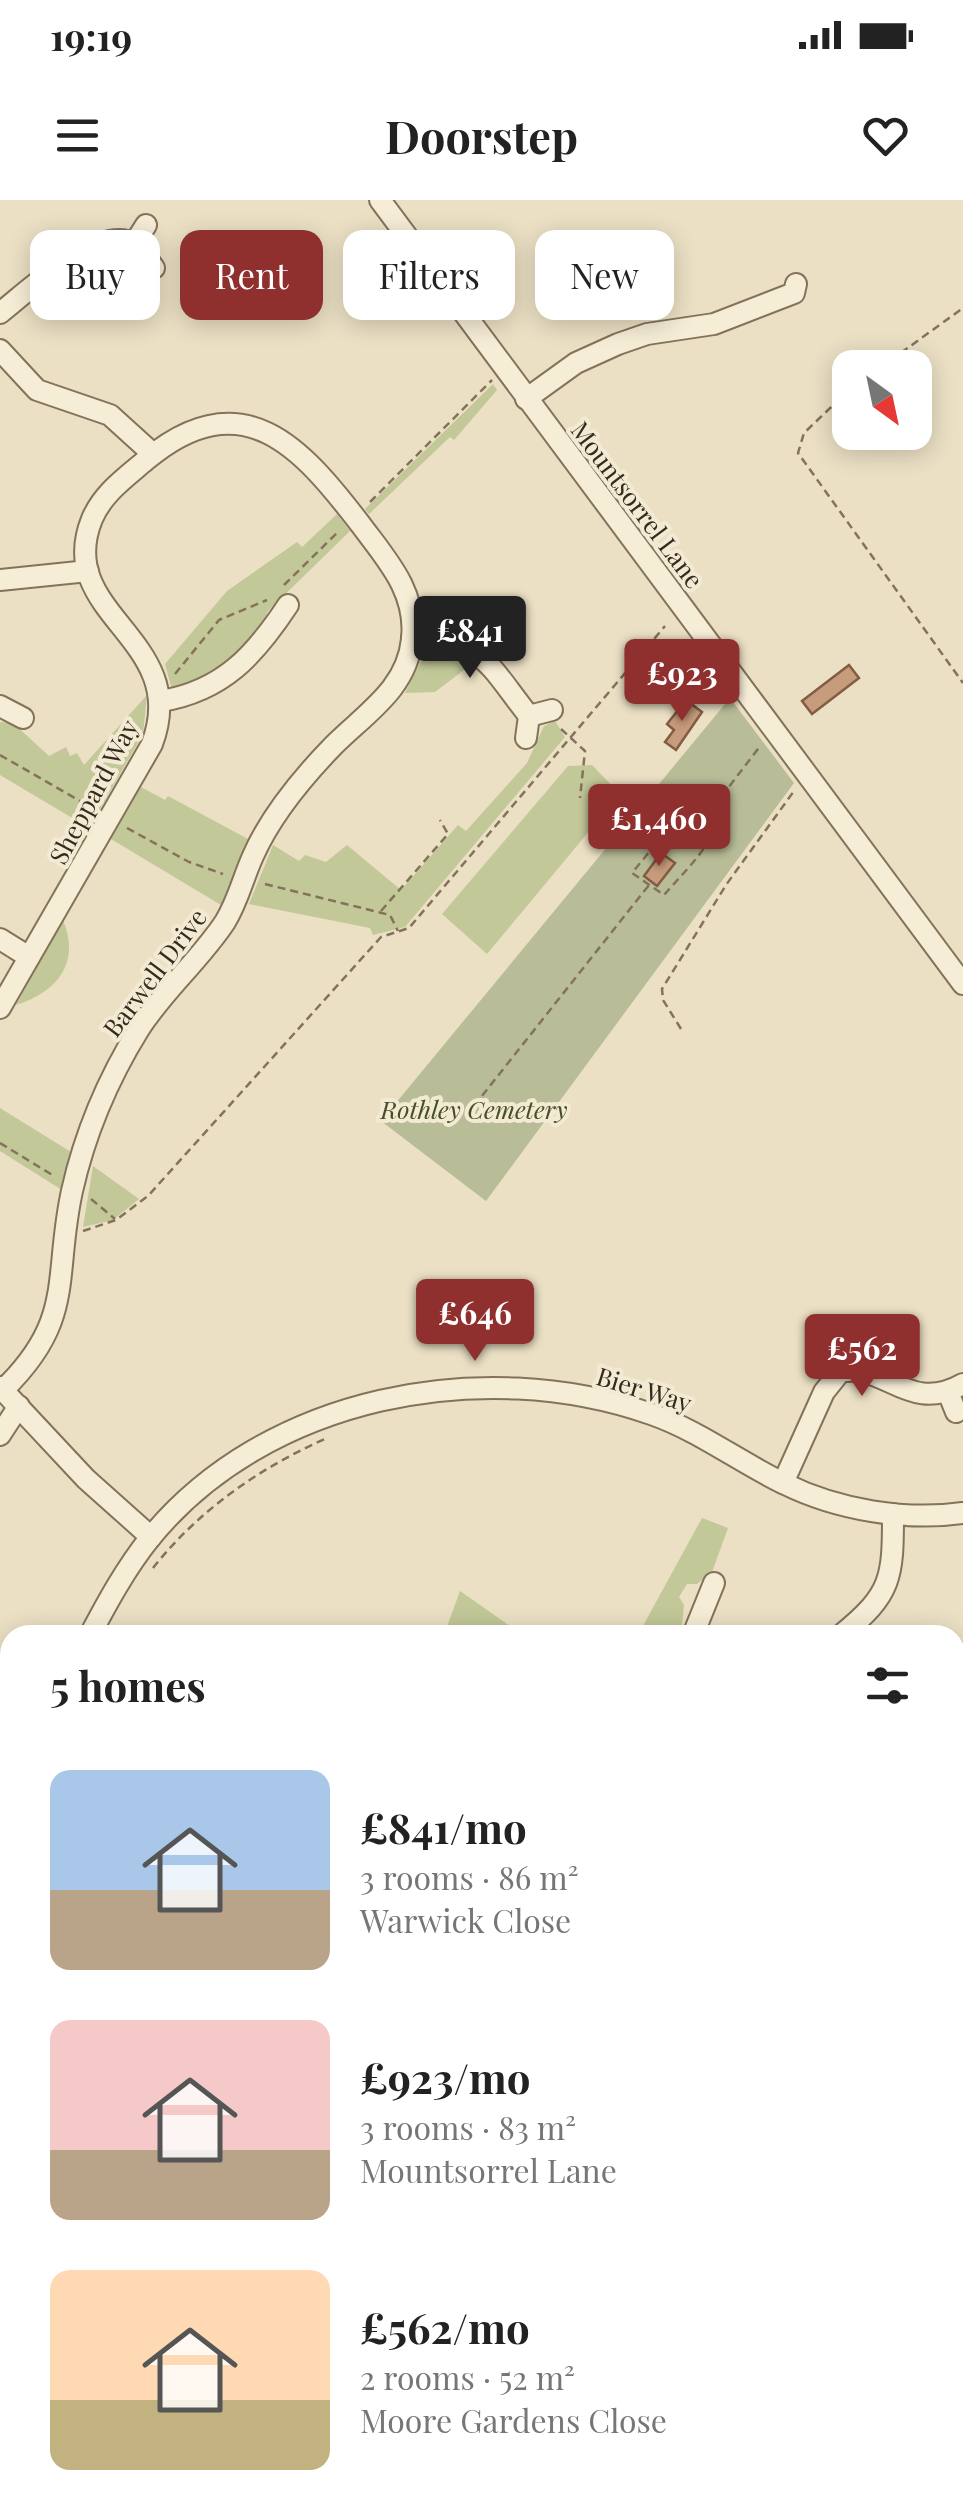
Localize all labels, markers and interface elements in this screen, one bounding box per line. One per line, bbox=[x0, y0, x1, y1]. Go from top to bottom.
text: 19:19 bbox=[50, 10, 132, 61]
text: Doorstep bbox=[385, 105, 578, 165]
icon: menu bbox=[50, 108, 105, 163]
icon: heart bbox=[858, 108, 913, 163]
chip: Buy bbox=[30, 230, 160, 320]
chip: Rent bbox=[180, 230, 323, 320]
chip: Filters bbox=[343, 230, 515, 320]
chip: New bbox=[535, 230, 674, 320]
north arrow bbox=[832, 350, 932, 450]
map controls bbox=[832, 350, 932, 450]
street label: Mountsorrel Lane bbox=[565, 414, 712, 594]
pin: £841 bbox=[411, 596, 529, 681]
text: £841 bbox=[436, 607, 504, 650]
pin: £923 bbox=[623, 639, 741, 724]
text: £923 bbox=[646, 650, 718, 693]
street label: Sheppard Way bbox=[41, 713, 145, 869]
pin: £1,460 bbox=[578, 784, 740, 869]
text: £1,460 bbox=[610, 795, 708, 838]
street label: Barwell Drive bbox=[95, 901, 213, 1043]
park label: Rothley Cemetery bbox=[380, 1092, 567, 1125]
pin: £646 bbox=[416, 1279, 534, 1364]
text: £646 bbox=[438, 1290, 512, 1333]
pin: £562 bbox=[803, 1314, 921, 1399]
text: £562 bbox=[827, 1325, 897, 1368]
street label: Bier Way bbox=[593, 1359, 696, 1419]
text: 5 homes bbox=[50, 1657, 206, 1713]
icon: filters bbox=[860, 1658, 915, 1713]
text: £841/mo bbox=[360, 1799, 527, 1855]
icon: home bbox=[130, 1810, 250, 1930]
text: 3 rooms · 86 m² bbox=[360, 1855, 579, 1898]
text: Warwick Close bbox=[360, 1898, 571, 1941]
text: £923/mo bbox=[360, 2049, 531, 2105]
icon: home bbox=[130, 2060, 250, 2180]
text: 3 rooms · 83 m² bbox=[360, 2105, 576, 2148]
text: Mountsorrel Lane bbox=[360, 2148, 617, 2191]
text: £562/mo bbox=[360, 2299, 530, 2355]
icon: home bbox=[130, 2310, 250, 2430]
text: 2 rooms · 52 m² bbox=[360, 2355, 575, 2398]
text: Moore Gardens Close bbox=[360, 2398, 667, 2441]

